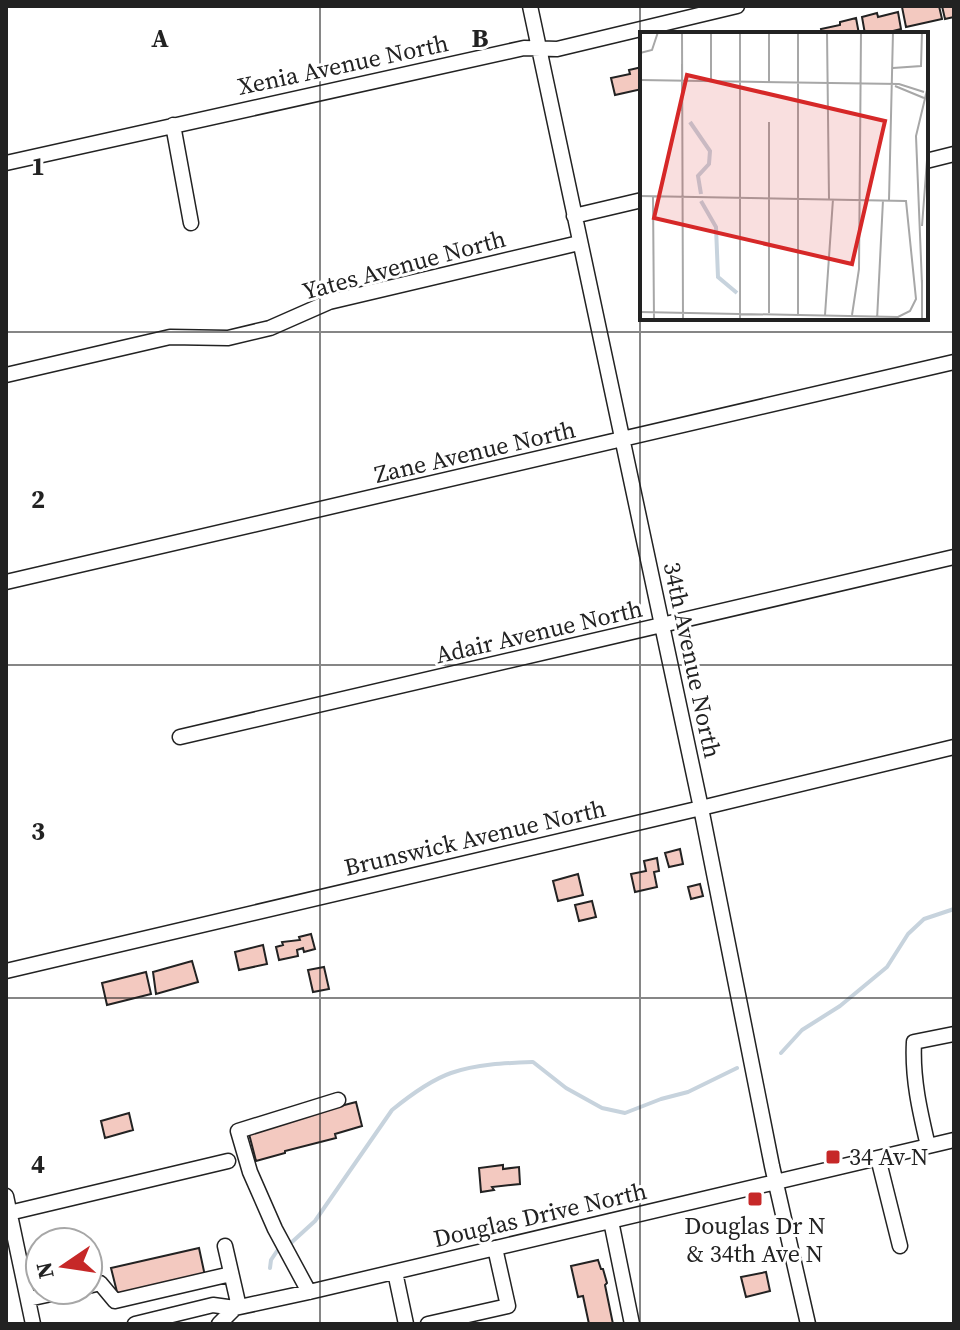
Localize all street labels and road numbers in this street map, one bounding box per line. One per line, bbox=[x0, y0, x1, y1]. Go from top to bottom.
street label: Xenia Avenue North bbox=[235, 26, 451, 103]
street label: Yates Avenue North bbox=[299, 221, 509, 308]
street label: Zane Avenue North bbox=[371, 412, 579, 491]
street label: 34th Avenue North bbox=[656, 559, 729, 761]
street label: Adair Avenue North bbox=[432, 592, 646, 671]
street label: Brunswick Avenue North bbox=[341, 791, 609, 884]
street label: Douglas Drive North bbox=[430, 1174, 650, 1255]

